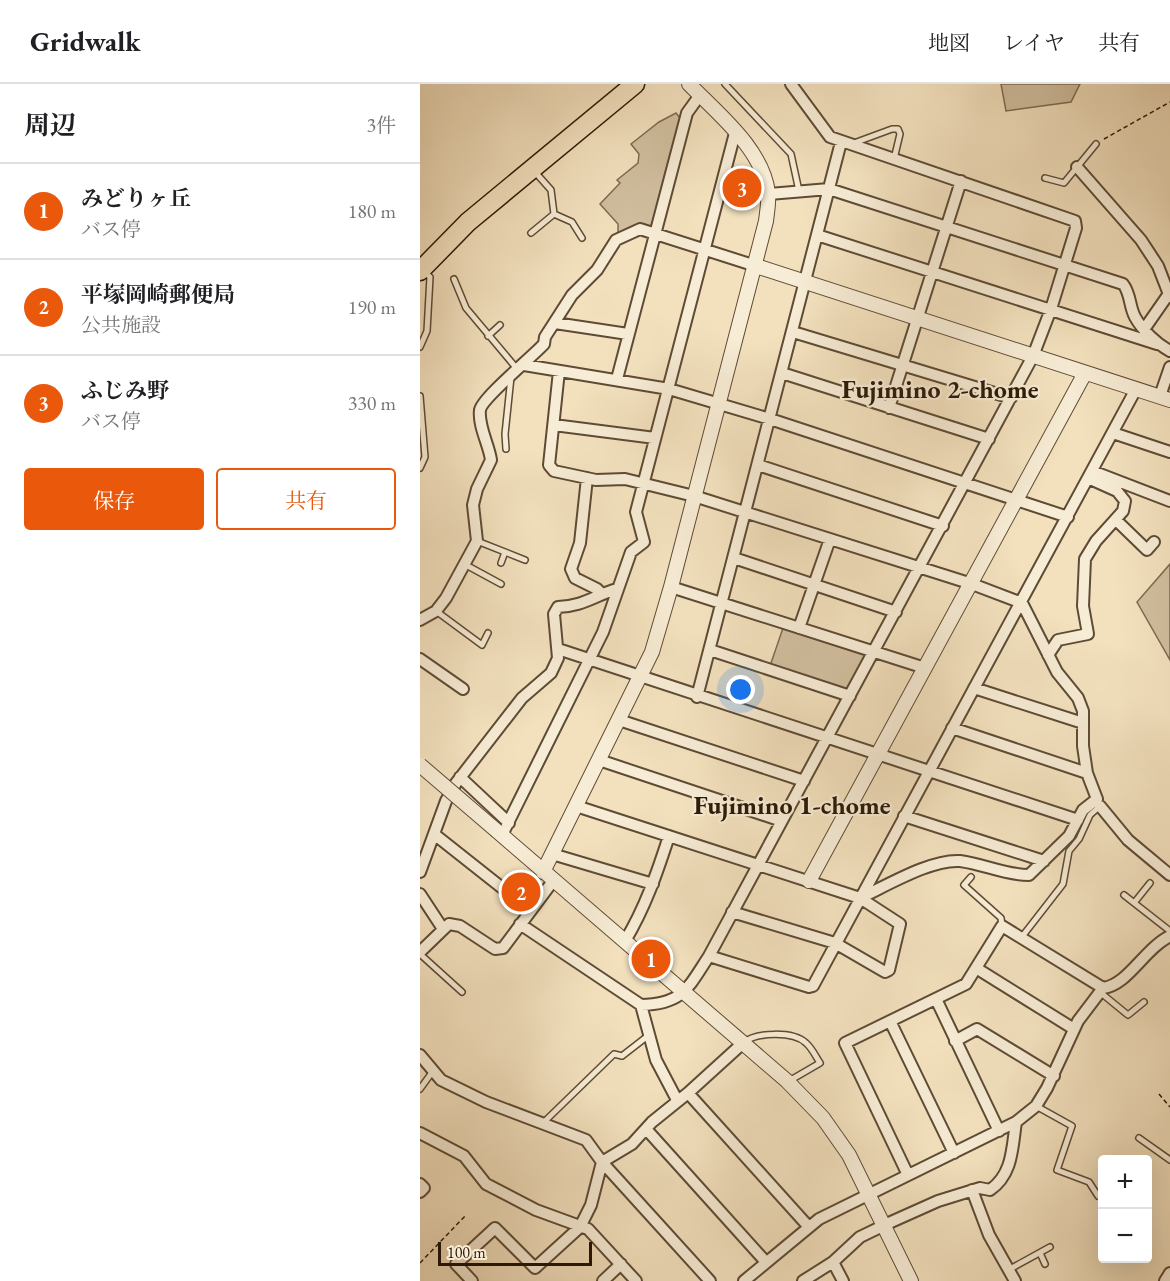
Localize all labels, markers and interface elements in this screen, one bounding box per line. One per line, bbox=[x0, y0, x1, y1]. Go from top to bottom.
text: Gridwalk bbox=[30, 23, 141, 59]
text: 地図 bbox=[928, 29, 970, 56]
text: レイヤ bbox=[1003, 29, 1065, 56]
text: 共有 bbox=[1098, 29, 1140, 56]
text: 周辺 bbox=[24, 108, 76, 142]
text: 3件 bbox=[366, 112, 396, 138]
pin: 3 bbox=[722, 166, 762, 210]
text: みどりヶ丘 bbox=[81, 184, 191, 213]
text: 1 bbox=[38, 198, 49, 224]
text: 180 m bbox=[348, 198, 396, 224]
text: バス停 bbox=[81, 216, 141, 242]
text: 平塚岡崎郵便局 bbox=[81, 280, 235, 309]
text: 2 bbox=[38, 294, 49, 320]
text: 190 m bbox=[348, 294, 396, 320]
text: 公共施設 bbox=[81, 312, 161, 338]
district label: Fujimino 2-chome bbox=[841, 372, 1039, 406]
text: ふじみ野 bbox=[81, 376, 169, 405]
text: 3 bbox=[38, 390, 49, 416]
text: 330 m bbox=[348, 390, 396, 416]
text: バス停 bbox=[81, 408, 141, 434]
button: 保存 bbox=[24, 468, 204, 530]
button: 共有 bbox=[216, 468, 396, 530]
your location bbox=[726, 675, 755, 704]
district label: Fujimino 1-chome bbox=[693, 788, 891, 822]
pin: 2 bbox=[502, 870, 540, 914]
pin: 1 bbox=[632, 936, 670, 982]
map controls bbox=[1098, 1155, 1152, 1263]
button: + bbox=[1098, 1155, 1152, 1209]
button: − bbox=[1098, 1209, 1152, 1263]
scale bar bbox=[438, 1239, 592, 1266]
text: 100 m bbox=[447, 1242, 486, 1263]

